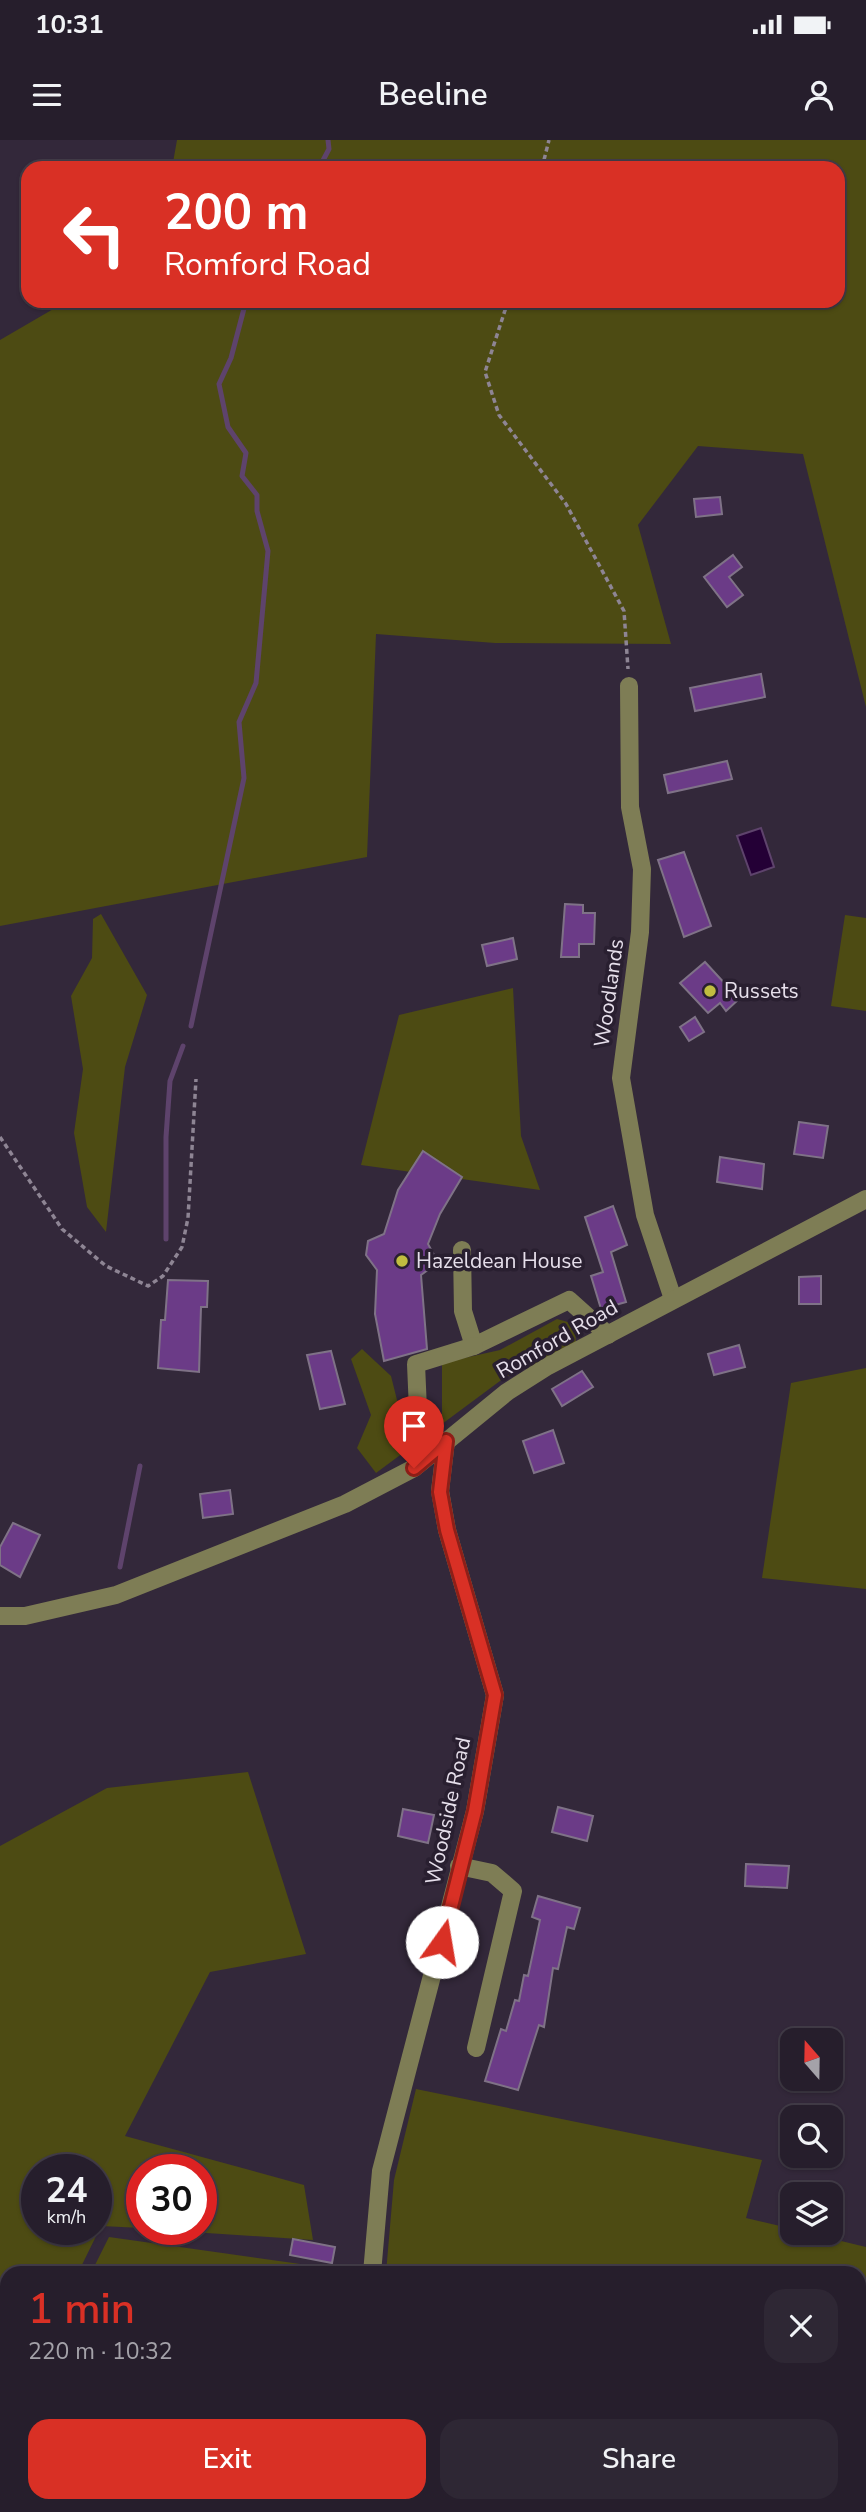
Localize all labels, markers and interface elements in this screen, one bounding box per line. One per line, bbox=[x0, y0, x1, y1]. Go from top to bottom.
text: 10:31 bbox=[35, 7, 104, 42]
text: Beeline bbox=[378, 73, 488, 116]
icon: menu bbox=[28, 76, 66, 114]
icon: person bbox=[800, 76, 838, 114]
text: 200 m bbox=[164, 179, 308, 246]
icon: left bbox=[49, 189, 140, 280]
text: Romford Road bbox=[164, 243, 371, 286]
street label: Woodlands bbox=[588, 937, 630, 1049]
place label: Russets bbox=[724, 977, 799, 1005]
marker: Russets bbox=[702, 983, 718, 999]
place label: Hazeldean House bbox=[416, 1247, 583, 1275]
marker: Hazeldean House bbox=[394, 1253, 410, 1269]
street label: Romford Road bbox=[491, 1293, 623, 1385]
pin bbox=[384, 1396, 444, 1468]
icon: arrive bbox=[395, 1407, 433, 1445]
street label: Woodside Road bbox=[419, 1735, 477, 1887]
position arrow bbox=[405, 1905, 479, 1979]
north arrow bbox=[780, 2028, 844, 2091]
map controls bbox=[780, 2028, 843, 2245]
button: search bbox=[780, 2105, 843, 2168]
speed limit sign: 30 bbox=[126, 2154, 217, 2245]
text: 24 bbox=[45, 2167, 88, 2214]
button: layers bbox=[780, 2182, 843, 2245]
text: km/h bbox=[47, 2205, 86, 2229]
text: 1 min bbox=[28, 2281, 135, 2338]
button: close bbox=[764, 2289, 838, 2363]
text: 220 m · 10:32 bbox=[28, 2336, 173, 2367]
button: Exit bbox=[28, 2419, 426, 2499]
button: Share bbox=[440, 2419, 838, 2499]

